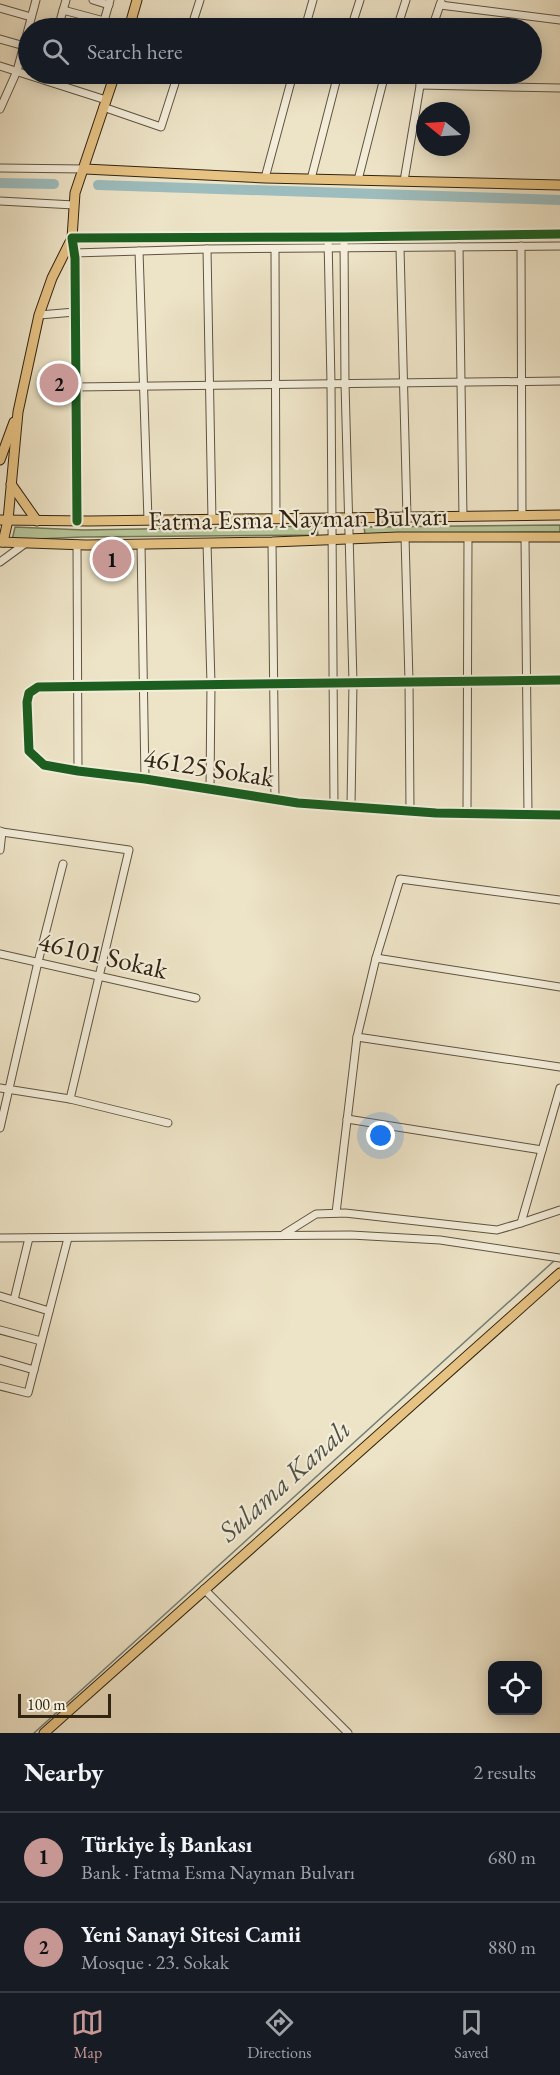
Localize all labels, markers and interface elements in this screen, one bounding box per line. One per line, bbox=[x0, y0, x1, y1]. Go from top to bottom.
search box bbox=[18, 18, 542, 84]
icon: search bbox=[39, 35, 72, 68]
text: Search here bbox=[87, 37, 182, 66]
north arrow bbox=[416, 102, 470, 156]
pin: 2 bbox=[40, 360, 78, 406]
street label: Fatma Esma Nayman Bulvarı bbox=[148, 498, 449, 538]
pin: 1 bbox=[92, 536, 132, 582]
street label: 46125 Sokak bbox=[141, 739, 277, 795]
street label: 46101 Sokak bbox=[35, 923, 171, 987]
your location bbox=[366, 1121, 395, 1150]
water label: Sulama Kanalı bbox=[209, 1411, 358, 1550]
map controls bbox=[488, 1661, 542, 1715]
button: locate bbox=[488, 1661, 542, 1715]
scale bar bbox=[18, 1691, 111, 1718]
text: 100 m bbox=[27, 1694, 66, 1715]
text: Nearby bbox=[24, 1755, 104, 1789]
text: 2 results bbox=[473, 1759, 536, 1785]
text: Türkiye İş Bankası bbox=[81, 1830, 252, 1859]
text: 1 bbox=[38, 1844, 49, 1870]
text: 680 m bbox=[488, 1844, 536, 1870]
text: Bank · Fatma Esma Nayman Bulvarı bbox=[81, 1859, 355, 1885]
text: Yeni Sanayi Sitesi Camii bbox=[81, 1920, 301, 1949]
text: 2 bbox=[38, 1934, 49, 1960]
text: 880 m bbox=[488, 1934, 536, 1960]
text: Mosque · 23. Sokak bbox=[81, 1949, 229, 1975]
tab: Map bbox=[71, 2006, 104, 2063]
tab: Directions bbox=[247, 2006, 312, 2063]
tab: Saved bbox=[454, 2006, 489, 2063]

